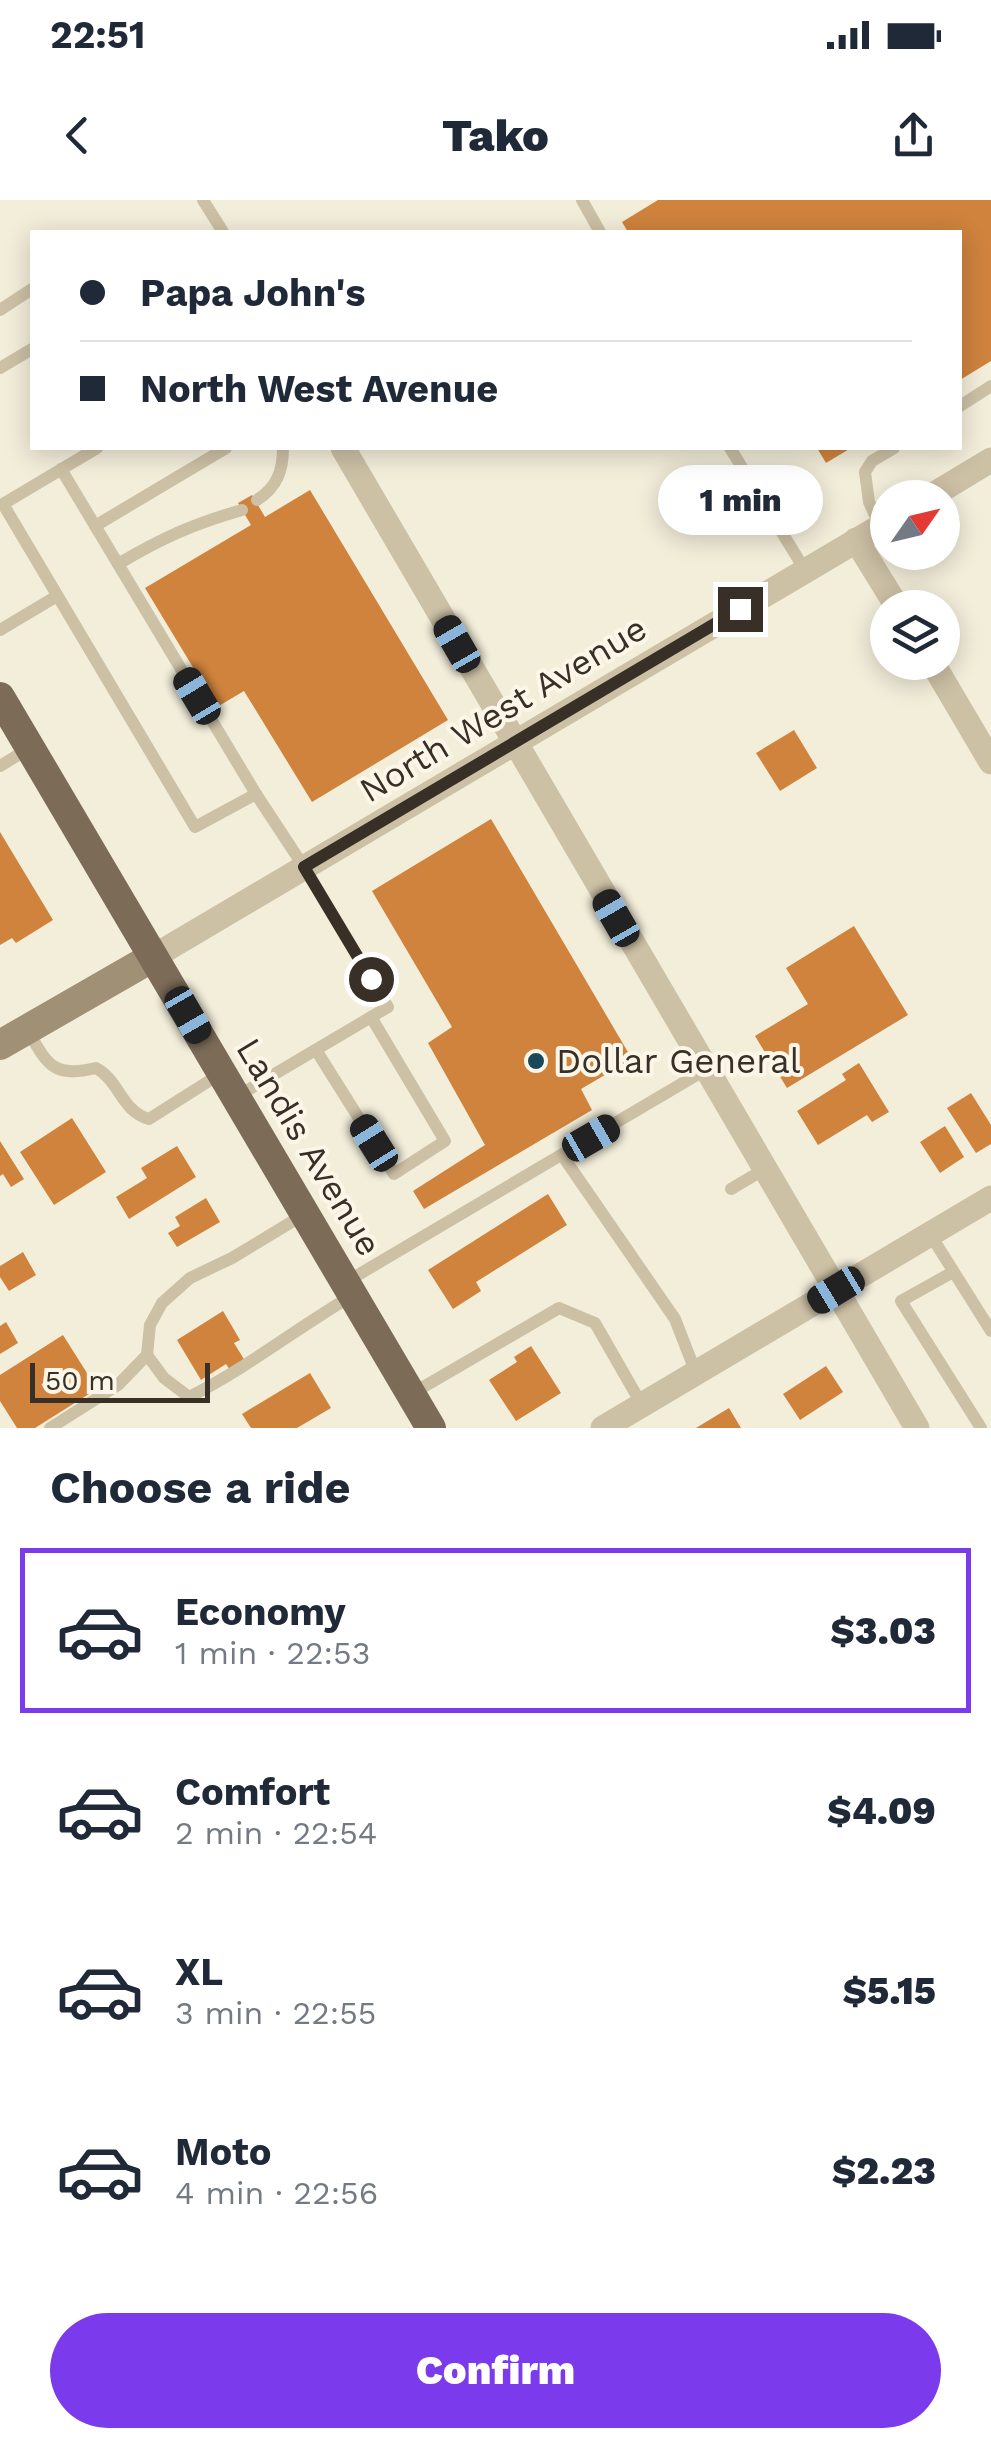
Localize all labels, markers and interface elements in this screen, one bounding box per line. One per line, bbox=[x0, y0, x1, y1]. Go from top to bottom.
text: 22:51 bbox=[50, 13, 145, 57]
icon: back bbox=[50, 108, 105, 163]
icon: share bbox=[886, 108, 941, 163]
text: Tako bbox=[442, 109, 549, 162]
text: Papa John's bbox=[140, 271, 365, 315]
text: North West Avenue bbox=[140, 367, 498, 411]
callout: 1 min bbox=[658, 464, 822, 534]
north arrow bbox=[870, 480, 960, 570]
map controls bbox=[870, 480, 960, 680]
text: 1 min bbox=[699, 481, 782, 519]
route end bbox=[718, 587, 763, 632]
button: layers bbox=[870, 590, 960, 680]
street label: North West Avenue bbox=[352, 607, 654, 811]
car bbox=[429, 611, 485, 677]
car bbox=[169, 663, 225, 729]
car bbox=[588, 885, 644, 951]
route start bbox=[349, 957, 394, 1002]
car bbox=[160, 982, 216, 1048]
street label: Landis Avenue bbox=[228, 1031, 390, 1263]
place label: Dollar General bbox=[556, 1040, 801, 1082]
marker: Dollar General bbox=[525, 1050, 547, 1072]
car bbox=[345, 1110, 403, 1176]
car bbox=[558, 1110, 624, 1166]
car bbox=[803, 1262, 869, 1318]
scale bar bbox=[30, 1358, 210, 1402]
text: 50 m bbox=[45, 1364, 115, 1397]
text: Choose a ride bbox=[50, 1461, 350, 1514]
icon: car bbox=[55, 1586, 145, 1676]
text: Economy bbox=[175, 1590, 346, 1634]
text: $3.03 bbox=[830, 1609, 936, 1653]
text: 1 min · 22:53 bbox=[175, 1634, 370, 1672]
icon: car bbox=[55, 1766, 145, 1856]
text: Comfort bbox=[175, 1770, 330, 1814]
text: $4.09 bbox=[827, 1789, 936, 1833]
text: 2 min · 22:54 bbox=[175, 1814, 377, 1852]
icon: car bbox=[55, 1946, 145, 2036]
text: XL bbox=[175, 1950, 223, 1994]
text: $5.15 bbox=[842, 1969, 936, 2013]
text: 3 min · 22:55 bbox=[175, 1994, 376, 2032]
icon: car bbox=[55, 2126, 145, 2216]
text: Moto bbox=[175, 2130, 271, 2174]
text: $2.23 bbox=[832, 2149, 936, 2193]
text: 4 min · 22:56 bbox=[175, 2174, 378, 2212]
button: Confirm bbox=[50, 2313, 941, 2428]

